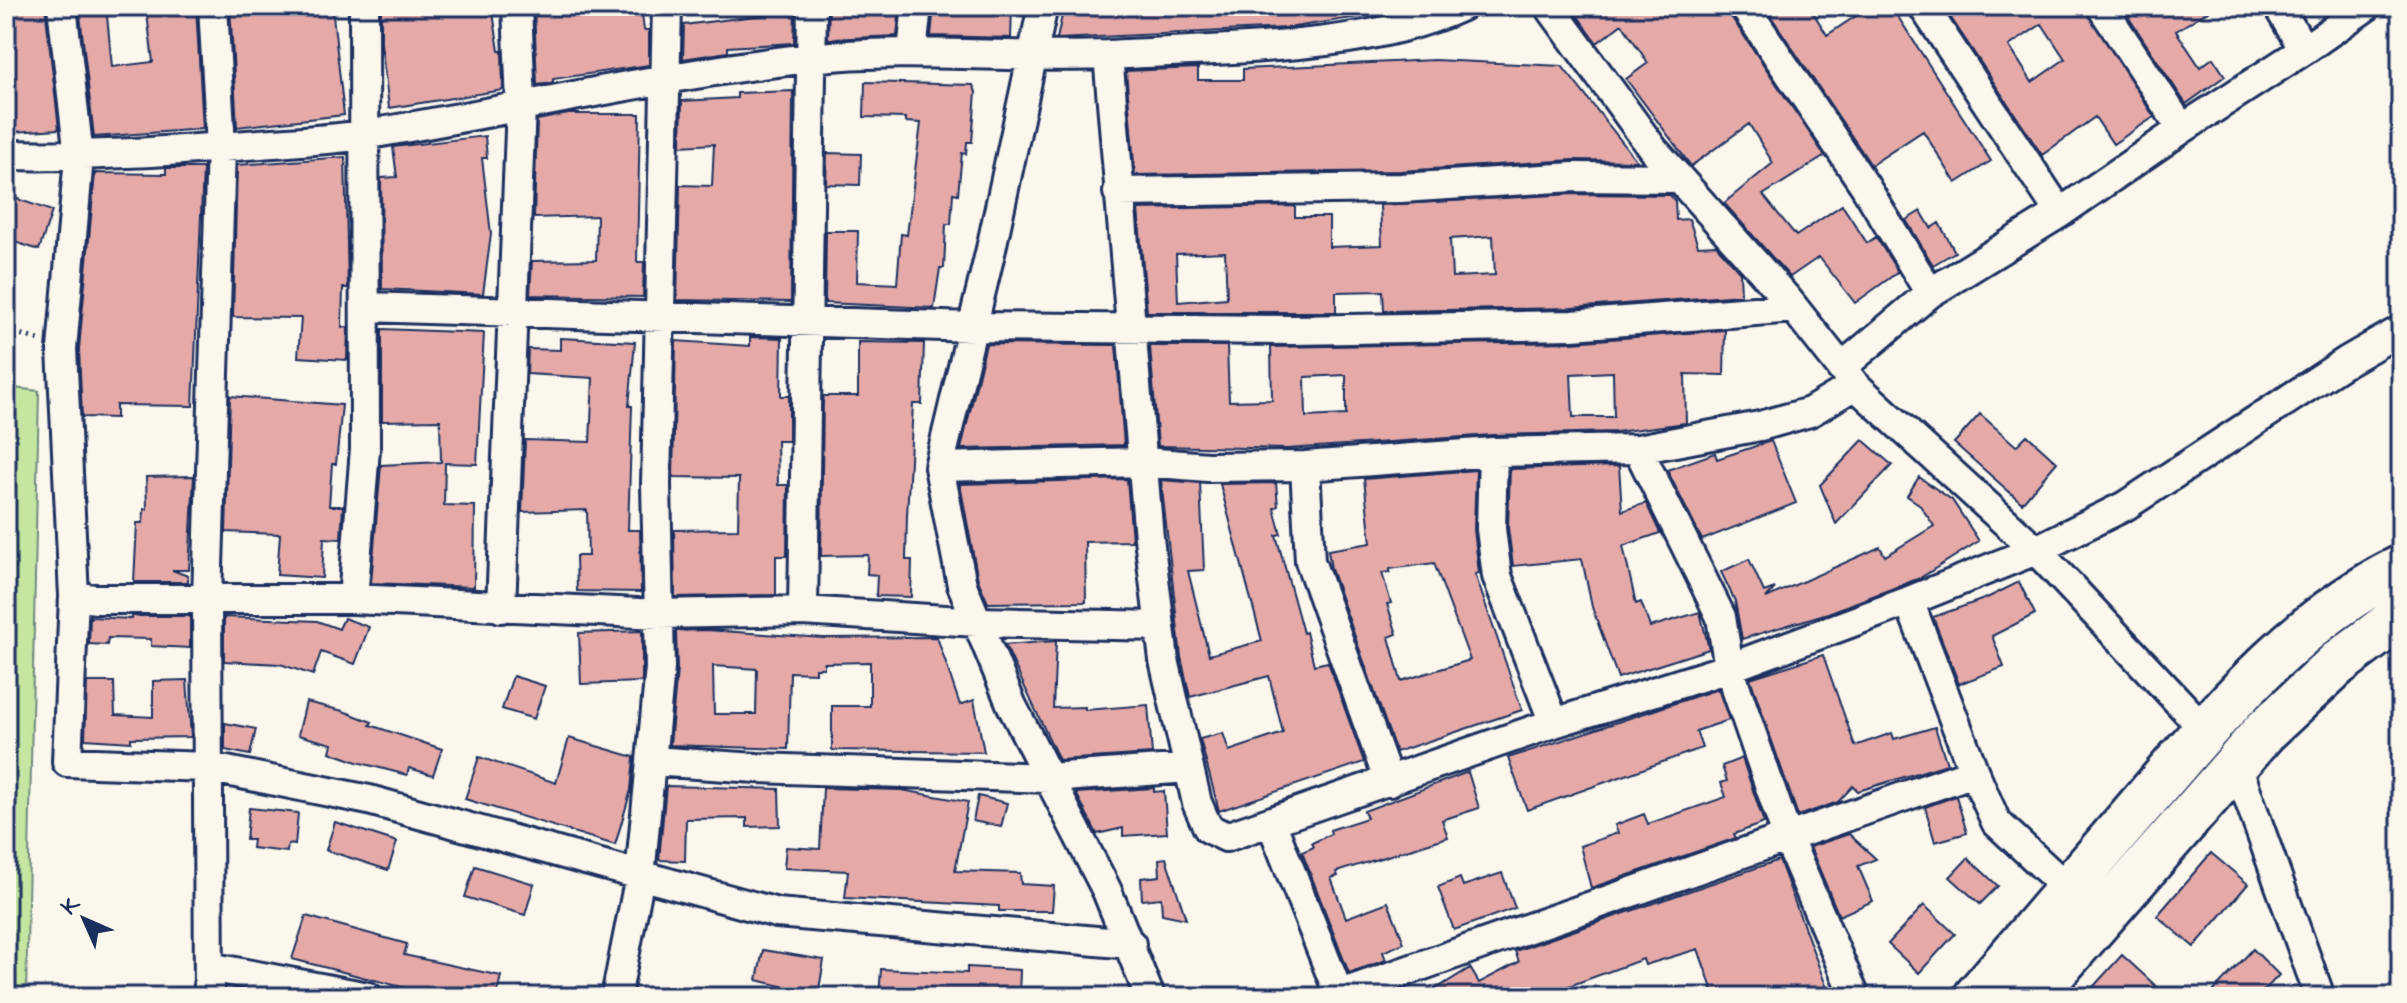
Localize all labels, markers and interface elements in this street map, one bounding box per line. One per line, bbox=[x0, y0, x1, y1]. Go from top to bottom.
north arrow bbox=[44, 879, 124, 959]
text: K bbox=[56, 891, 87, 922]

